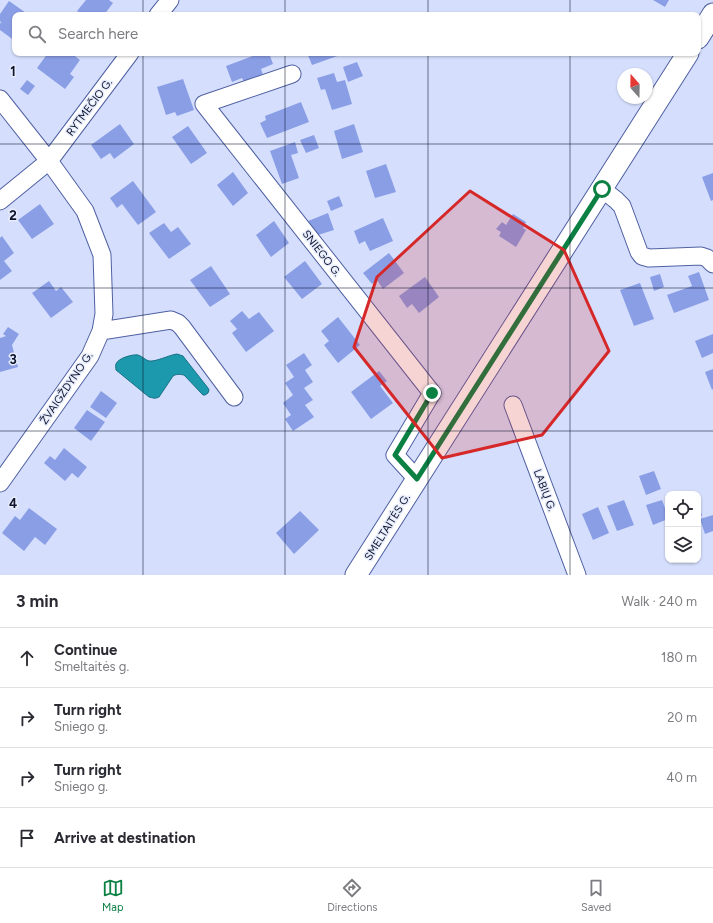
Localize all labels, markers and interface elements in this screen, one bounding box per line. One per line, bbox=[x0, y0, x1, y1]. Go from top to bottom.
search box bbox=[12, 12, 701, 56]
icon: search bbox=[26, 23, 48, 45]
text: Search here bbox=[58, 25, 138, 43]
text: 1 bbox=[10, 64, 16, 79]
north arrow bbox=[617, 68, 653, 104]
street label: RYTMEČIO G. bbox=[63, 76, 115, 138]
route start bbox=[593, 180, 611, 198]
text: 2 bbox=[9, 208, 17, 223]
street label: SNIEGO G. bbox=[300, 228, 344, 279]
street label: ŽVAIGŽDYNO G. bbox=[37, 349, 95, 427]
text: 3 bbox=[9, 352, 17, 367]
route end bbox=[423, 384, 441, 402]
street label: LABIŲ G. bbox=[531, 467, 558, 513]
map controls bbox=[665, 491, 701, 563]
button: locate bbox=[665, 491, 701, 527]
street label: SMELTAITĖS G. bbox=[362, 492, 413, 563]
text: 4 bbox=[9, 496, 17, 511]
button: layers bbox=[665, 527, 701, 563]
text: 3 min bbox=[16, 591, 58, 611]
text: Walk · 240 m bbox=[622, 594, 697, 609]
text: Continue bbox=[54, 641, 117, 659]
icon: ahead bbox=[16, 647, 38, 669]
text: 180 m bbox=[661, 650, 697, 665]
text: Smeltaitės g. bbox=[54, 659, 129, 674]
text: Turn right bbox=[54, 701, 122, 719]
icon: right bbox=[16, 707, 38, 729]
text: 20 m bbox=[667, 710, 697, 725]
text: Sniego g. bbox=[54, 719, 108, 734]
text: Turn right bbox=[54, 761, 122, 779]
icon: right bbox=[16, 767, 38, 789]
text: 40 m bbox=[666, 770, 697, 785]
text: Sniego g. bbox=[54, 779, 108, 794]
icon: arrive bbox=[16, 827, 38, 849]
text: Arrive at destination bbox=[54, 829, 195, 847]
tab: Map bbox=[102, 877, 124, 914]
tab: Directions bbox=[327, 877, 377, 914]
tab: Saved bbox=[581, 877, 611, 914]

